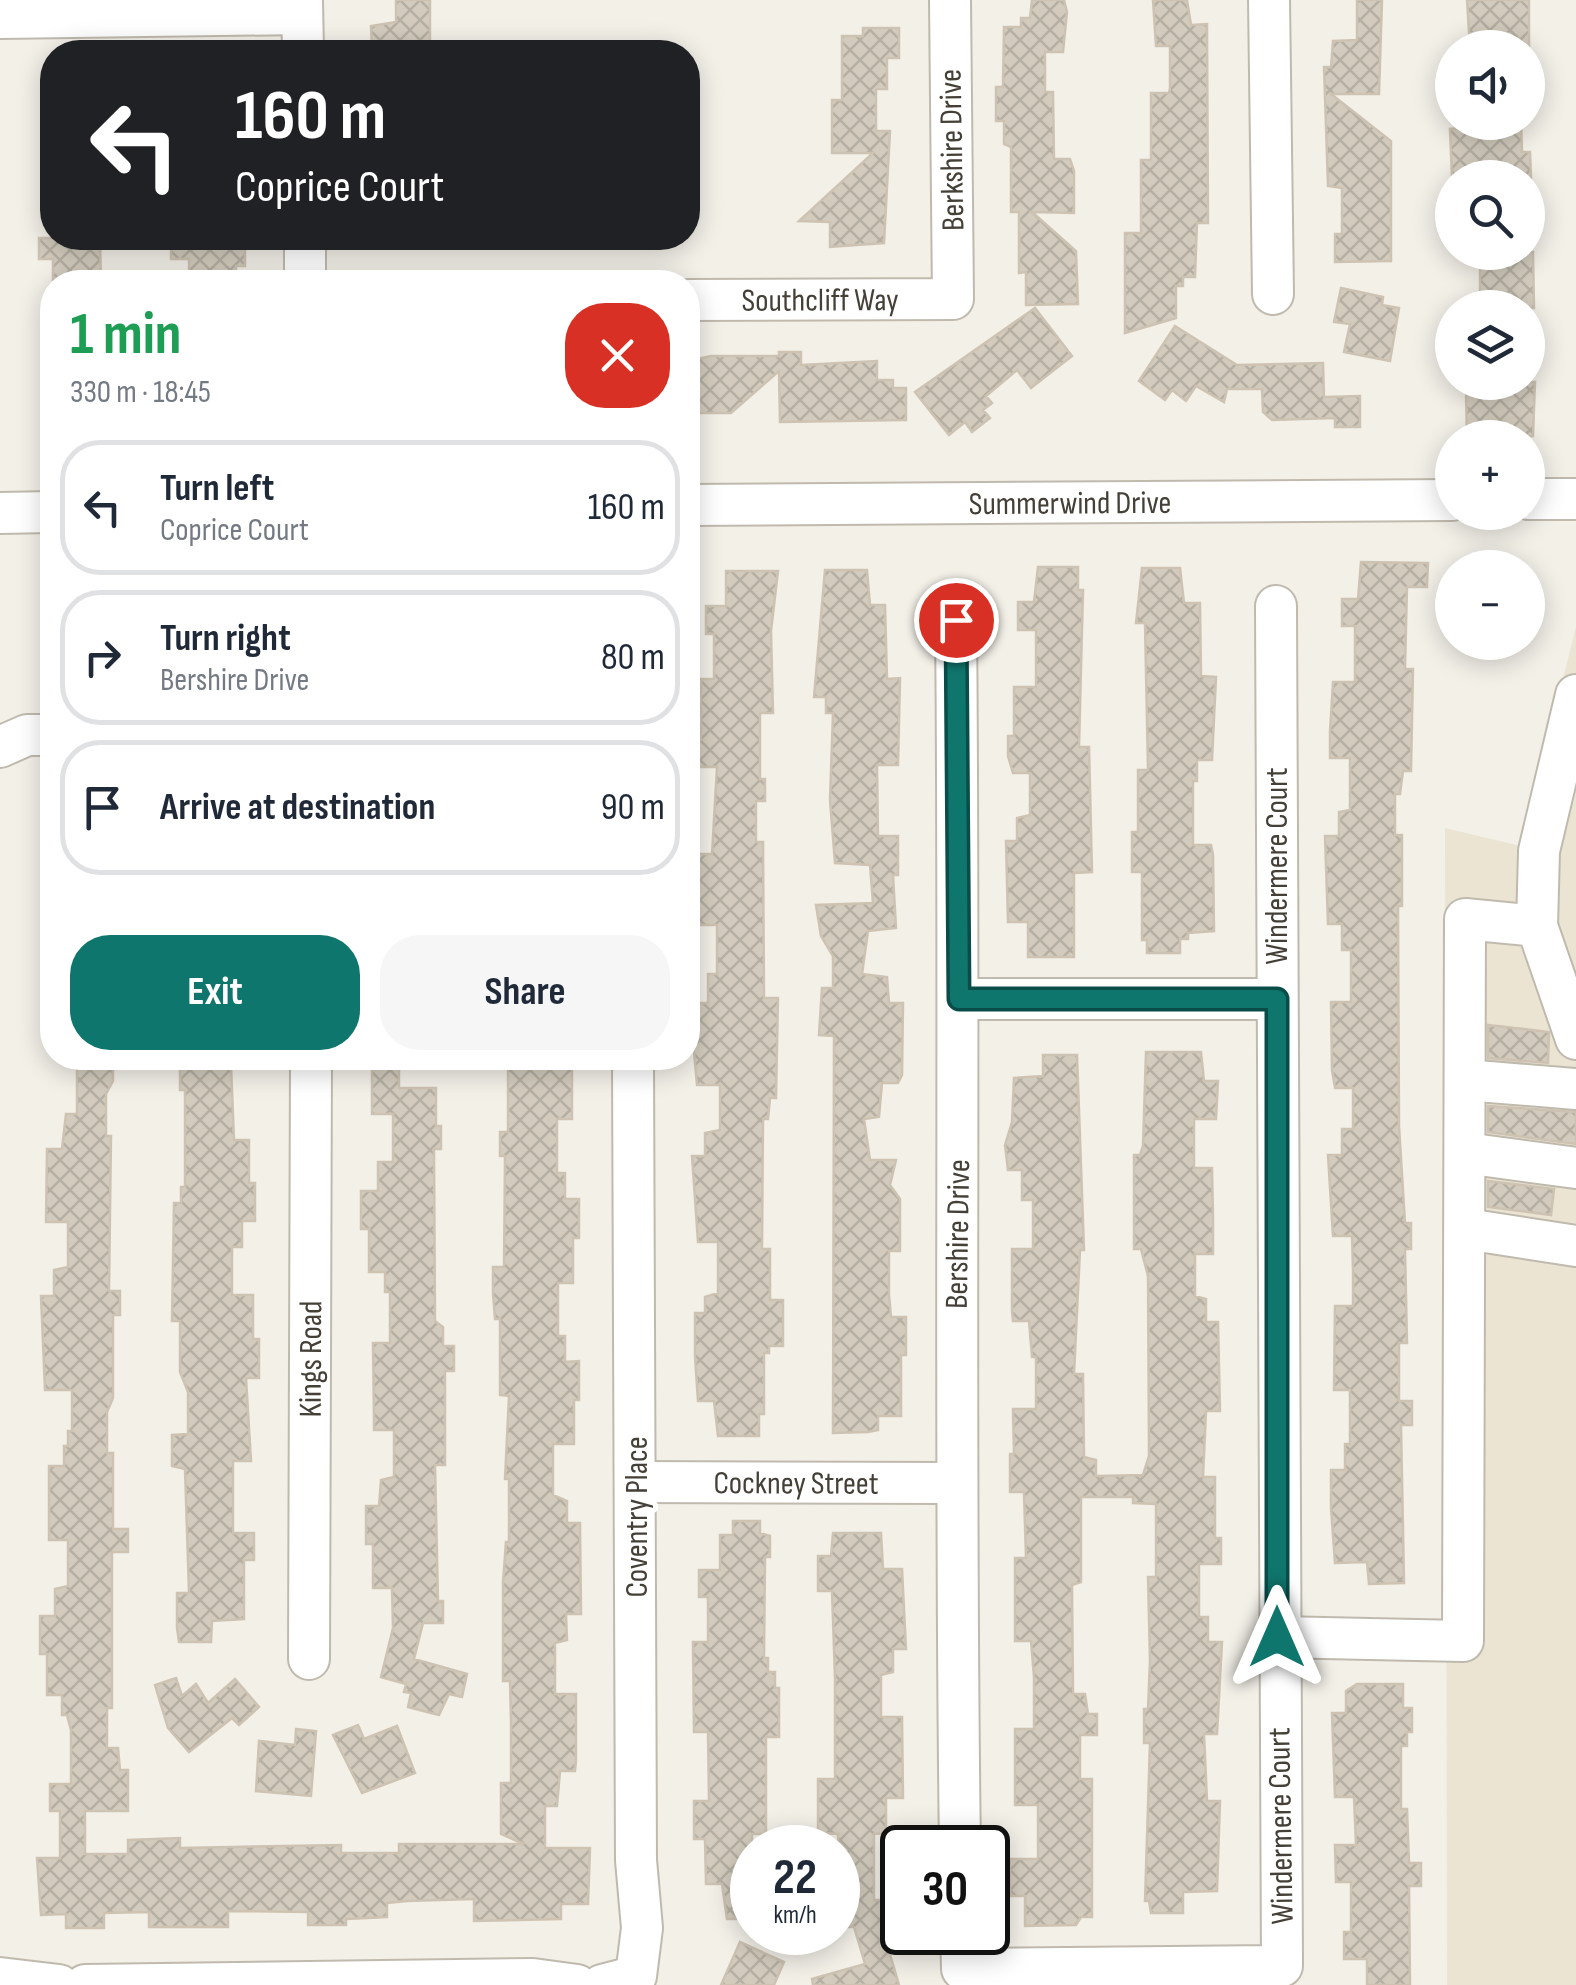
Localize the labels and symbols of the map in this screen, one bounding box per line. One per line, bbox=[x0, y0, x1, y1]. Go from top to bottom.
street label: Berkshire Drive bbox=[932, 69, 973, 231]
street label: Southcliff Way bbox=[741, 281, 899, 321]
street label: Summerwind Drive bbox=[969, 484, 1171, 524]
pin bbox=[914, 578, 999, 663]
street label: Windermere Court bbox=[1258, 767, 1297, 965]
street label: Bershire Drive bbox=[938, 1159, 979, 1309]
street label: Kings Road bbox=[292, 1300, 331, 1418]
street label: Coventry Place bbox=[618, 1436, 657, 1598]
street label: Cockney Street bbox=[713, 1464, 879, 1504]
position arrow bbox=[1225, 1585, 1329, 1689]
street label: Windermere Court bbox=[1260, 1727, 1303, 1925]
speed limit sign: 30 bbox=[880, 1825, 1010, 1955]

